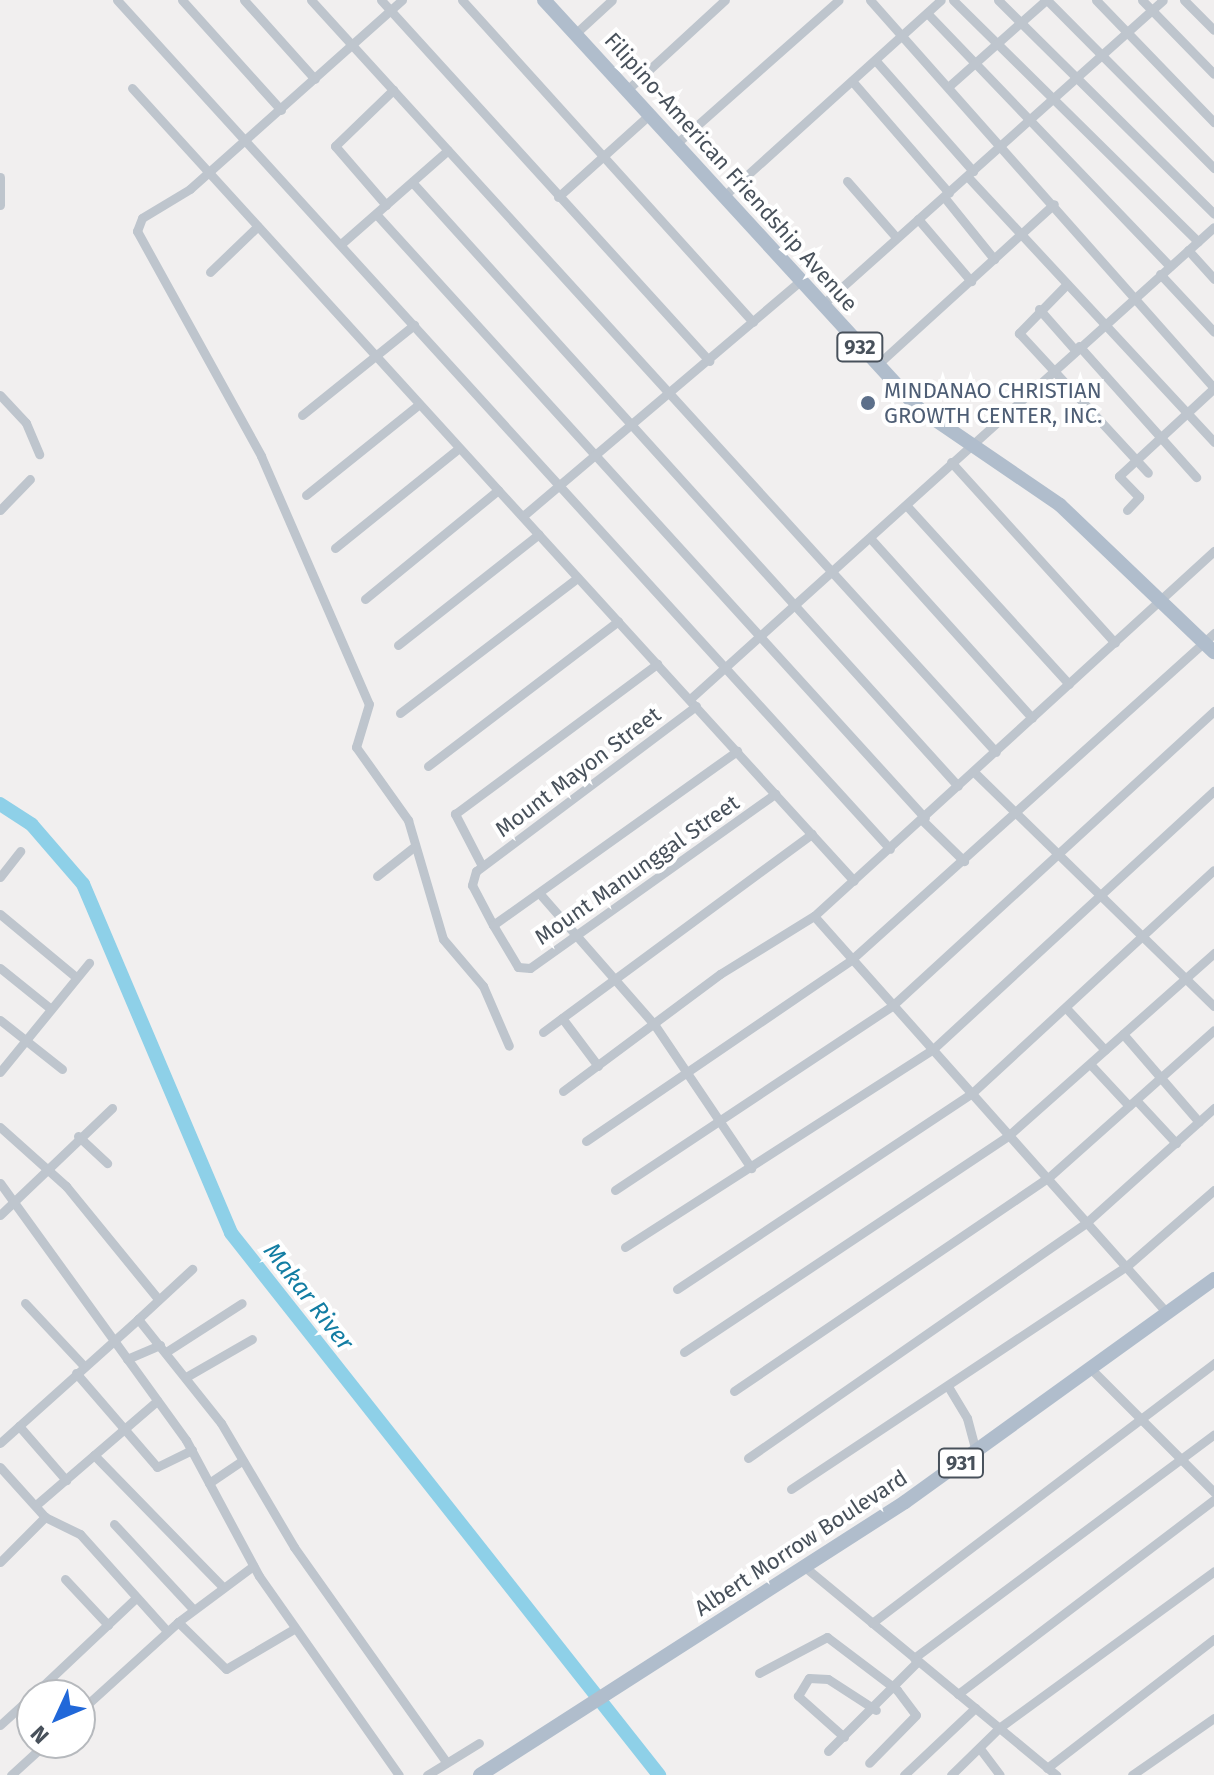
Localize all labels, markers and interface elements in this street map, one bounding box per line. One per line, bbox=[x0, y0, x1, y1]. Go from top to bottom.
street label: Filipino-American Friendship Avenue bbox=[599, 27, 863, 317]
road number: 932 bbox=[836, 331, 884, 363]
place label: MINDANAO CHRISTIAN GROWTH CENTER, INC. bbox=[884, 377, 1102, 428]
marker: MINDANAO CHRISTIAN GROWTH CENTER, INC. bbox=[859, 394, 877, 412]
street label: Mount Mayon Street bbox=[490, 701, 666, 843]
street label: Mount Manunggal Street bbox=[530, 789, 744, 951]
water label: Makar River bbox=[257, 1238, 359, 1356]
road number: 931 bbox=[937, 1447, 985, 1479]
street label: Albert Morrow Boulevard bbox=[690, 1464, 912, 1622]
north arrow bbox=[16, 1679, 96, 1759]
text: N bbox=[25, 1720, 55, 1749]

